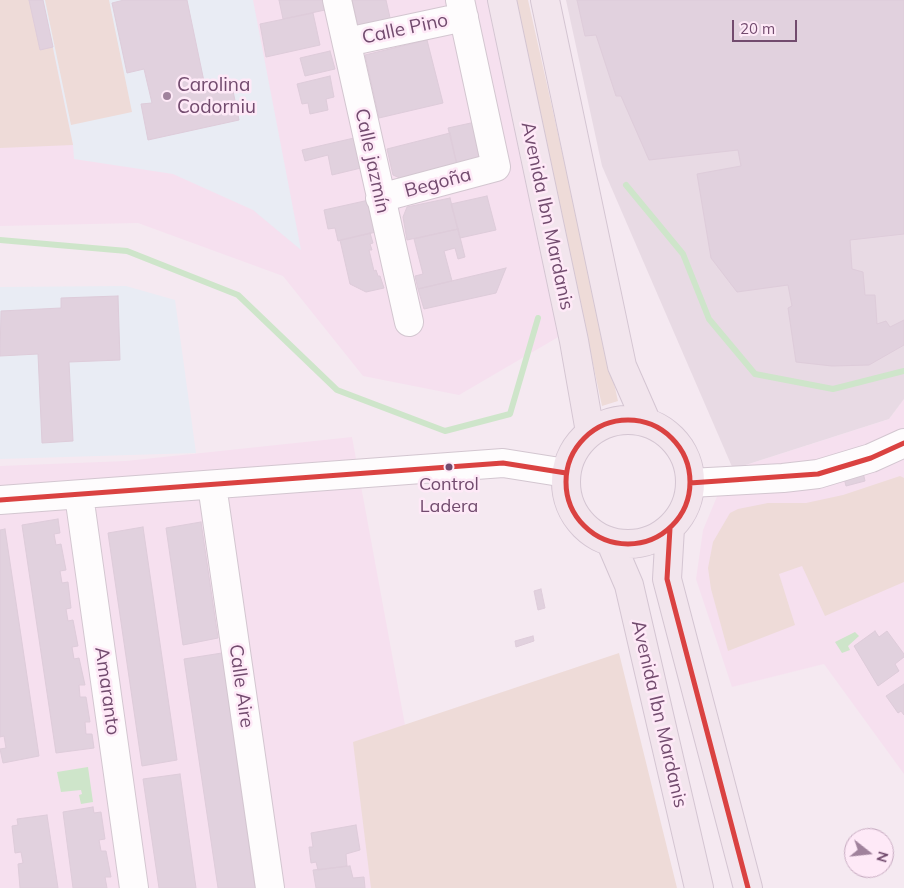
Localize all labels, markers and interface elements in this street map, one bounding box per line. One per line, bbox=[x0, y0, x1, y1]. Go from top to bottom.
street label: Calle Pino bbox=[360, 9, 450, 49]
scale bar bbox=[734, 10, 799, 42]
text: 20 m bbox=[740, 19, 775, 38]
place label: Carolina Codorniu bbox=[177, 74, 256, 118]
marker: Carolina Codorniu bbox=[161, 90, 173, 102]
street label: Calle jazmín bbox=[350, 107, 394, 215]
street label: Avenida Ibn Mardanis bbox=[516, 120, 578, 312]
street label: Begoña bbox=[402, 163, 474, 203]
marker: Control Ladera bbox=[444, 462, 454, 472]
place label: Control Ladera bbox=[419, 474, 479, 516]
street label: Avenida Ibn Mardanis bbox=[626, 618, 692, 810]
street label: Calle Aire bbox=[224, 643, 258, 729]
street label: Amaranto bbox=[90, 645, 124, 737]
north arrow bbox=[844, 828, 894, 878]
text: N bbox=[872, 849, 893, 864]

